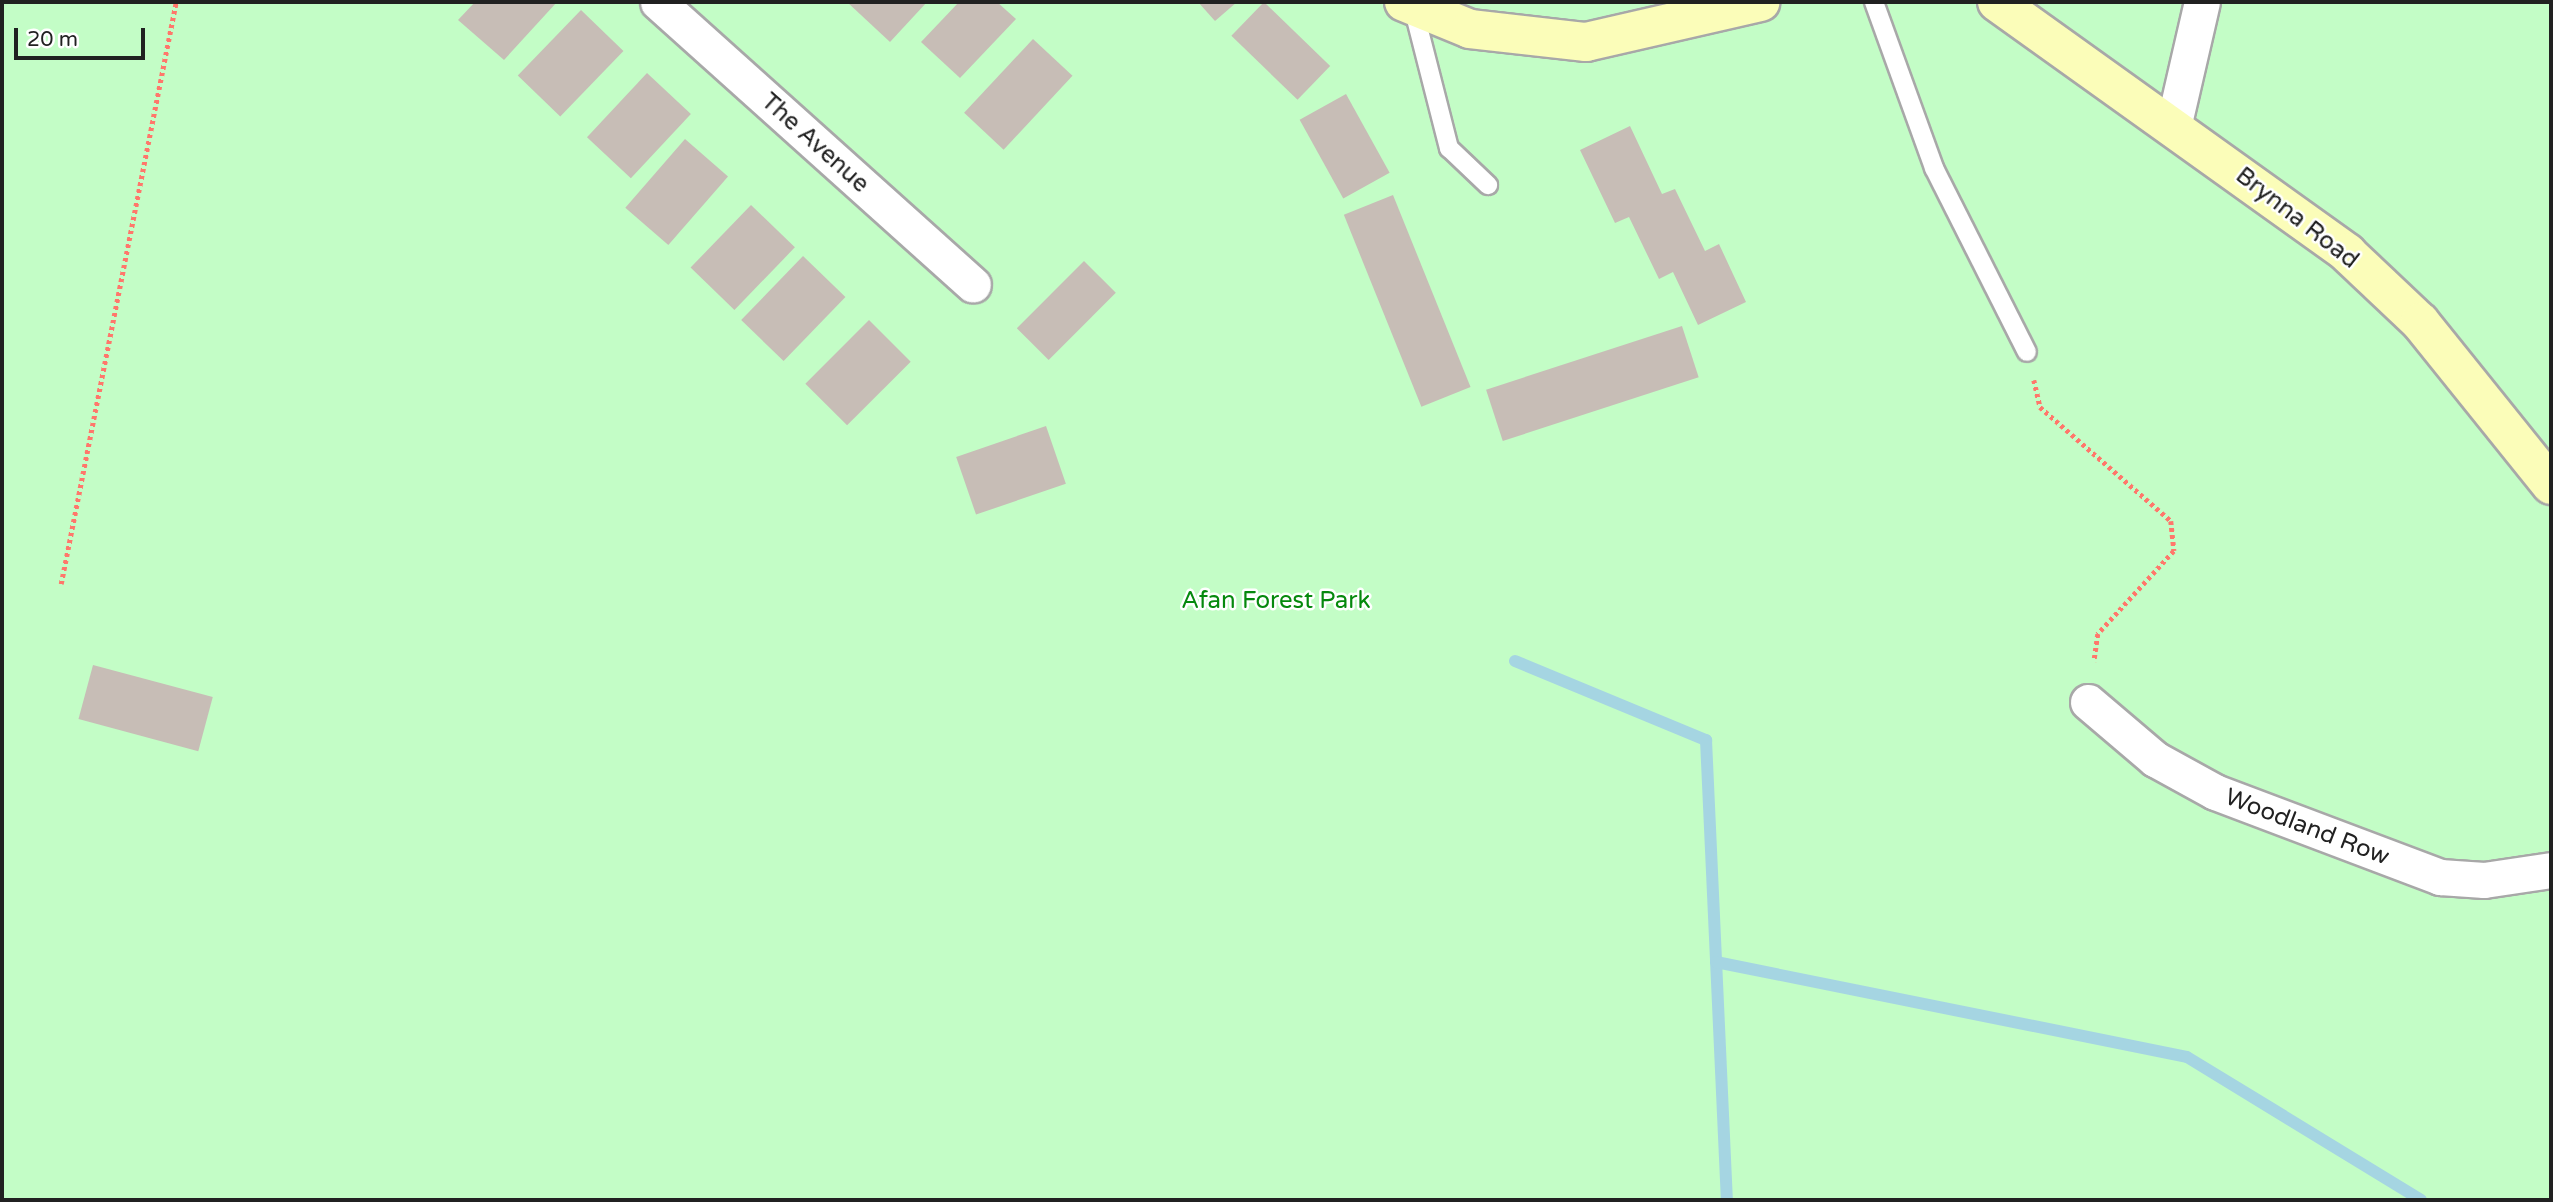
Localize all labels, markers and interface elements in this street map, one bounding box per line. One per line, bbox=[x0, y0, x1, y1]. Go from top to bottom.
scale bar bbox=[18, 14, 149, 58]
text: 20 m bbox=[27, 27, 78, 52]
street label: The Avenue bbox=[755, 87, 875, 199]
street label: Brynna Road bbox=[2230, 161, 2364, 275]
park label: Afan Forest Park bbox=[1181, 587, 1371, 615]
street label: Woodland Row bbox=[2221, 782, 2393, 872]

